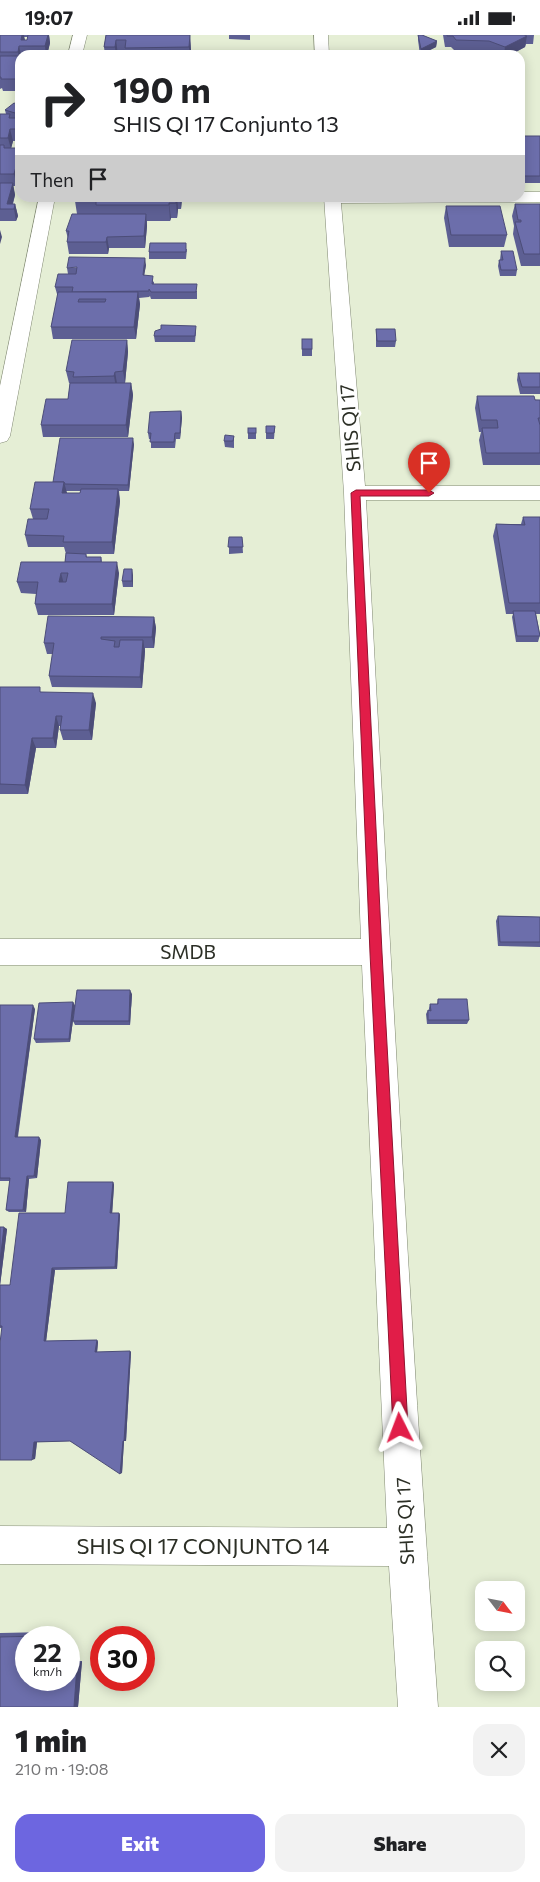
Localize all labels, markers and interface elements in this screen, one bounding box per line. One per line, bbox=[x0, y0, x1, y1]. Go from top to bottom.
text: 19:07 bbox=[25, 6, 73, 29]
text: 190 m bbox=[113, 67, 211, 110]
icon: right bbox=[30, 70, 95, 135]
text: SHIS QI 17 Conjunto 13 bbox=[113, 110, 339, 137]
icon: arrive bbox=[84, 165, 112, 193]
text: Then bbox=[30, 168, 74, 191]
street label: SHIS QI 17 bbox=[334, 383, 365, 473]
pin bbox=[408, 442, 450, 493]
icon: arrive bbox=[415, 449, 443, 477]
street label: SMDB bbox=[160, 940, 216, 963]
position arrow bbox=[373, 1401, 425, 1453]
street label: SHIS QI 17 bbox=[391, 1476, 418, 1566]
street label: SHIS QI 17 CONJUNTO 14 bbox=[76, 1532, 330, 1559]
north arrow bbox=[475, 1581, 525, 1631]
map controls bbox=[475, 1581, 525, 1691]
speed limit sign: 30 bbox=[90, 1626, 155, 1691]
text: 22 bbox=[33, 1637, 62, 1667]
button: search bbox=[475, 1641, 525, 1691]
text: km/h bbox=[33, 1664, 62, 1678]
text: 1 min bbox=[15, 1721, 87, 1758]
button: close bbox=[473, 1724, 525, 1776]
text: 210 m · 19:08 bbox=[15, 1759, 109, 1778]
button: Exit bbox=[15, 1814, 265, 1872]
button: Share bbox=[275, 1814, 525, 1872]

